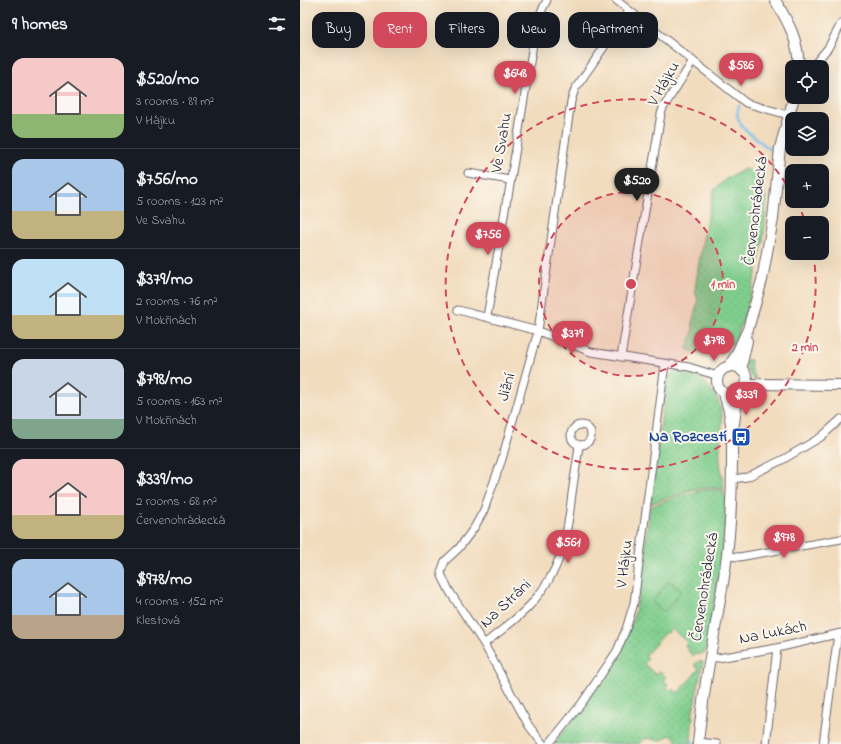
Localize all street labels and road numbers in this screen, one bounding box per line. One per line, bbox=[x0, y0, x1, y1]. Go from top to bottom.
street label: V Hájku bbox=[641, 57, 686, 112]
street label: Ve Svahu bbox=[485, 111, 519, 176]
street label: Červenohrádecká bbox=[737, 155, 775, 267]
street label: Jižní bbox=[492, 370, 522, 404]
street label: Červenohrádecká bbox=[685, 531, 725, 643]
street label: V Hájku bbox=[610, 539, 640, 590]
street label: Na Stráni bbox=[475, 574, 537, 634]
street label: Na Lukách bbox=[737, 615, 809, 651]

